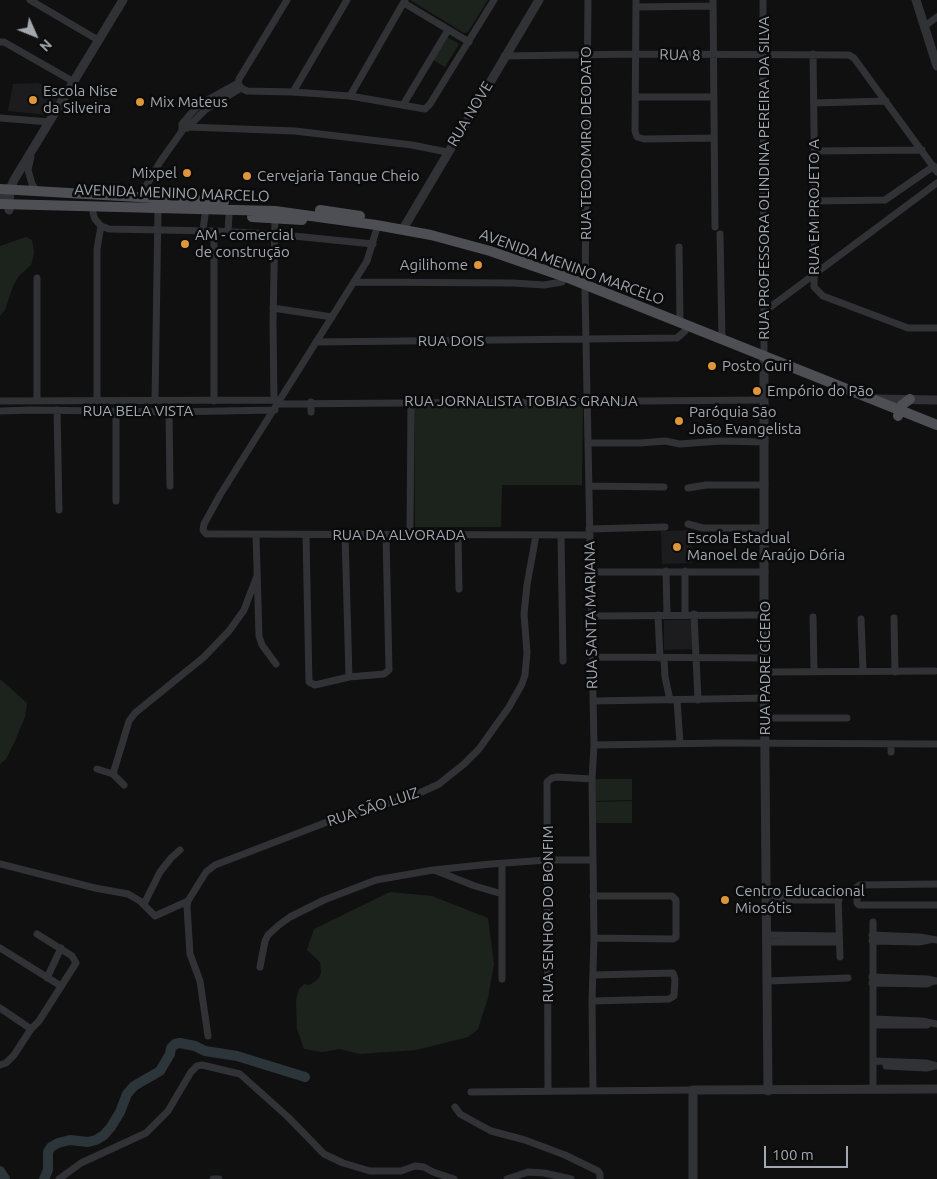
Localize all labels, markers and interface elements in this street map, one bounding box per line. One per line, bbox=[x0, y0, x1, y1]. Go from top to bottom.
north arrow bbox=[10, 10, 60, 60]
street label: RUA PROFESSORA OLINDINA PEREIRA DA SILVA bbox=[755, 16, 773, 340]
text: N bbox=[36, 36, 55, 55]
street label: RUA TEODOMIRO DEODATO bbox=[577, 46, 595, 240]
street label: RUA 8 bbox=[659, 46, 701, 64]
street label: RUA NOVE bbox=[444, 78, 496, 150]
place label: Escola Nise da Silveira bbox=[43, 82, 118, 117]
place label: Mix Mateus bbox=[150, 93, 228, 111]
marker: Escola Nise da Silveira bbox=[27, 94, 39, 106]
marker: Mix Mateus bbox=[134, 96, 146, 108]
street label: RUA EM PROJETO A bbox=[805, 139, 823, 275]
place label: Mixpel bbox=[132, 164, 177, 182]
marker: Mixpel bbox=[181, 167, 193, 179]
place label: Cervejaria Tanque Cheio bbox=[257, 167, 419, 185]
marker: Cervejaria Tanque Cheio bbox=[241, 170, 253, 182]
street label: AVENIDA MENINO MARCELO bbox=[74, 181, 270, 205]
street label: AVENIDA MENINO MARCELO bbox=[477, 225, 667, 309]
place label: AM - comercial de construção bbox=[195, 226, 294, 261]
marker: AM - comercial de construção bbox=[179, 238, 191, 250]
place label: Agilihome bbox=[400, 256, 468, 274]
marker: Agilihome bbox=[472, 259, 484, 271]
street label: RUA DOIS bbox=[418, 332, 484, 350]
place label: Posto Guri bbox=[722, 357, 792, 375]
marker: Posto Guri bbox=[706, 360, 718, 372]
place label: Empório do Pão bbox=[767, 382, 874, 400]
marker: Empório do Pão bbox=[751, 385, 763, 397]
street label: RUA JORNALISTA TOBIAS GRANJA bbox=[404, 392, 638, 410]
street label: RUA BELA VISTA bbox=[83, 402, 193, 420]
place label: Paróquia São João Evangelista bbox=[689, 403, 801, 438]
marker: Paróquia São João Evangelista bbox=[673, 415, 685, 427]
street label: RUA DA ALVORADA bbox=[332, 526, 466, 544]
place label: Escola Estadual Manoel de Araújo Dória bbox=[687, 529, 845, 564]
street label: RUA SANTA MARIANA bbox=[581, 541, 601, 689]
marker: Escola Estadual Manoel de Araújo Dória bbox=[671, 541, 683, 553]
street label: RUA PADRE CÍCERO bbox=[756, 601, 774, 735]
street label: RUA SÃO LUIZ bbox=[325, 784, 421, 830]
street label: RUA SENHOR DO BONFIM bbox=[539, 826, 557, 1002]
place label: Centro Educacional Miosótis bbox=[735, 882, 865, 917]
marker: Centro Educacional Miosótis bbox=[719, 894, 731, 906]
scale bar bbox=[767, 1136, 851, 1168]
text: 100 m bbox=[772, 1146, 814, 1163]

